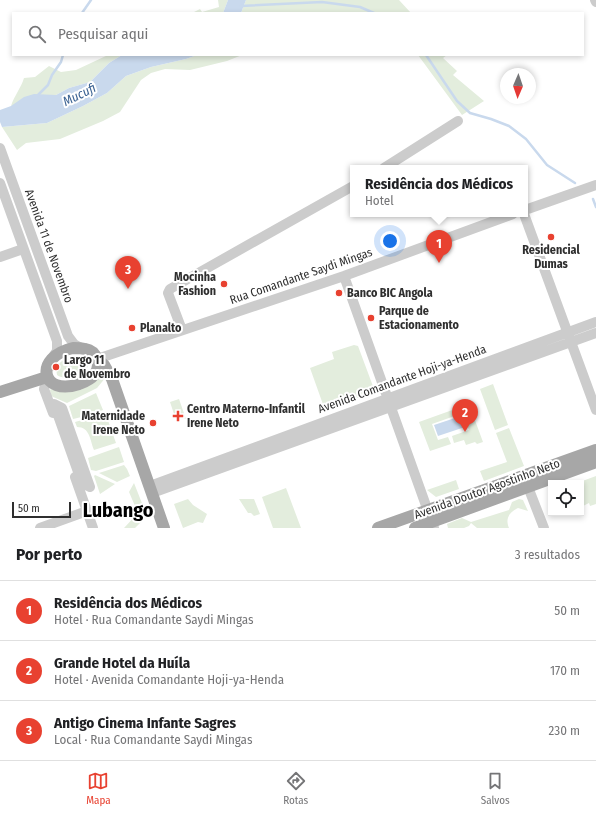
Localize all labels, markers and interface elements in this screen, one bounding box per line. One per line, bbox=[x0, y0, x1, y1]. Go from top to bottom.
search box bbox=[12, 12, 584, 56]
icon: search bbox=[26, 23, 48, 45]
text: Pesquisar aqui bbox=[58, 25, 148, 43]
north arrow bbox=[500, 68, 536, 104]
water label: Mucufi bbox=[60, 80, 98, 109]
popup bbox=[350, 165, 528, 217]
text: Residência dos Médicos bbox=[365, 175, 513, 193]
street label: Avenida 11 de Novembro bbox=[22, 187, 76, 305]
text: Hotel bbox=[365, 193, 394, 208]
pin: 1 bbox=[426, 230, 452, 263]
your location bbox=[380, 231, 400, 251]
marker: Residencial Dumas bbox=[546, 232, 556, 242]
place label: Residencial Dumas bbox=[522, 243, 580, 271]
street label: Rua Comandante Saydi Mingas bbox=[228, 245, 374, 307]
pin: 3 bbox=[115, 256, 141, 289]
place label: Mocinha Fashion bbox=[174, 270, 216, 298]
marker: Mocinha Fashion bbox=[219, 279, 229, 289]
place label: Banco BIC Angola bbox=[347, 286, 433, 300]
marker: Banco BIC Angola bbox=[334, 288, 344, 298]
place label: Parque de Estacionamento bbox=[379, 304, 459, 332]
marker: Parque de Estacionamento bbox=[366, 313, 376, 323]
place label: Planalto bbox=[140, 321, 182, 335]
marker: Planalto bbox=[127, 323, 137, 333]
street label: Avenida Comandante Hoji-ya-Henda bbox=[316, 342, 488, 416]
place label: Largo 11 de Novembro bbox=[64, 353, 131, 381]
marker: Largo 11 de Novembro bbox=[51, 362, 61, 372]
pin: 2 bbox=[452, 399, 478, 432]
place label: Centro Materno-Infantil Irene Neto bbox=[187, 402, 306, 430]
place label: Maternidade Irene Neto bbox=[81, 409, 146, 437]
marker: Centro Materno-Infantil Irene Neto bbox=[172, 410, 184, 422]
marker: Maternidade Irene Neto bbox=[148, 418, 158, 428]
street label: Avenida Doutor Agostinho Neto bbox=[412, 456, 562, 522]
map controls bbox=[548, 480, 584, 516]
button: locate bbox=[548, 480, 584, 516]
district label: Lubango bbox=[83, 498, 154, 522]
scale bar bbox=[12, 500, 71, 519]
text: 50 m bbox=[18, 502, 40, 515]
text: Por perto bbox=[16, 544, 82, 565]
text: 3 resultados bbox=[515, 547, 580, 562]
text: Residência dos Médicos bbox=[54, 594, 202, 612]
text: 1 bbox=[26, 603, 32, 618]
text: 50 m bbox=[554, 603, 580, 618]
text: Hotel · Rua Comandante Saydi Mingas bbox=[54, 612, 254, 627]
text: Grande Hotel da Huíla bbox=[54, 654, 190, 672]
text: 2 bbox=[26, 663, 32, 678]
text: 170 m bbox=[550, 663, 580, 678]
text: Hotel · Avenida Comandante Hoji-ya-Henda bbox=[54, 672, 284, 687]
text: Antigo Cinema Infante Sagres bbox=[54, 714, 236, 732]
text: 3 bbox=[26, 723, 32, 738]
text: 230 m bbox=[549, 723, 580, 738]
text: Local · Rua Comandante Saydi Mingas bbox=[54, 732, 252, 747]
tab: Mapa bbox=[86, 770, 111, 807]
tab: Rotas bbox=[283, 770, 308, 807]
tab: Salvos bbox=[481, 770, 510, 807]

